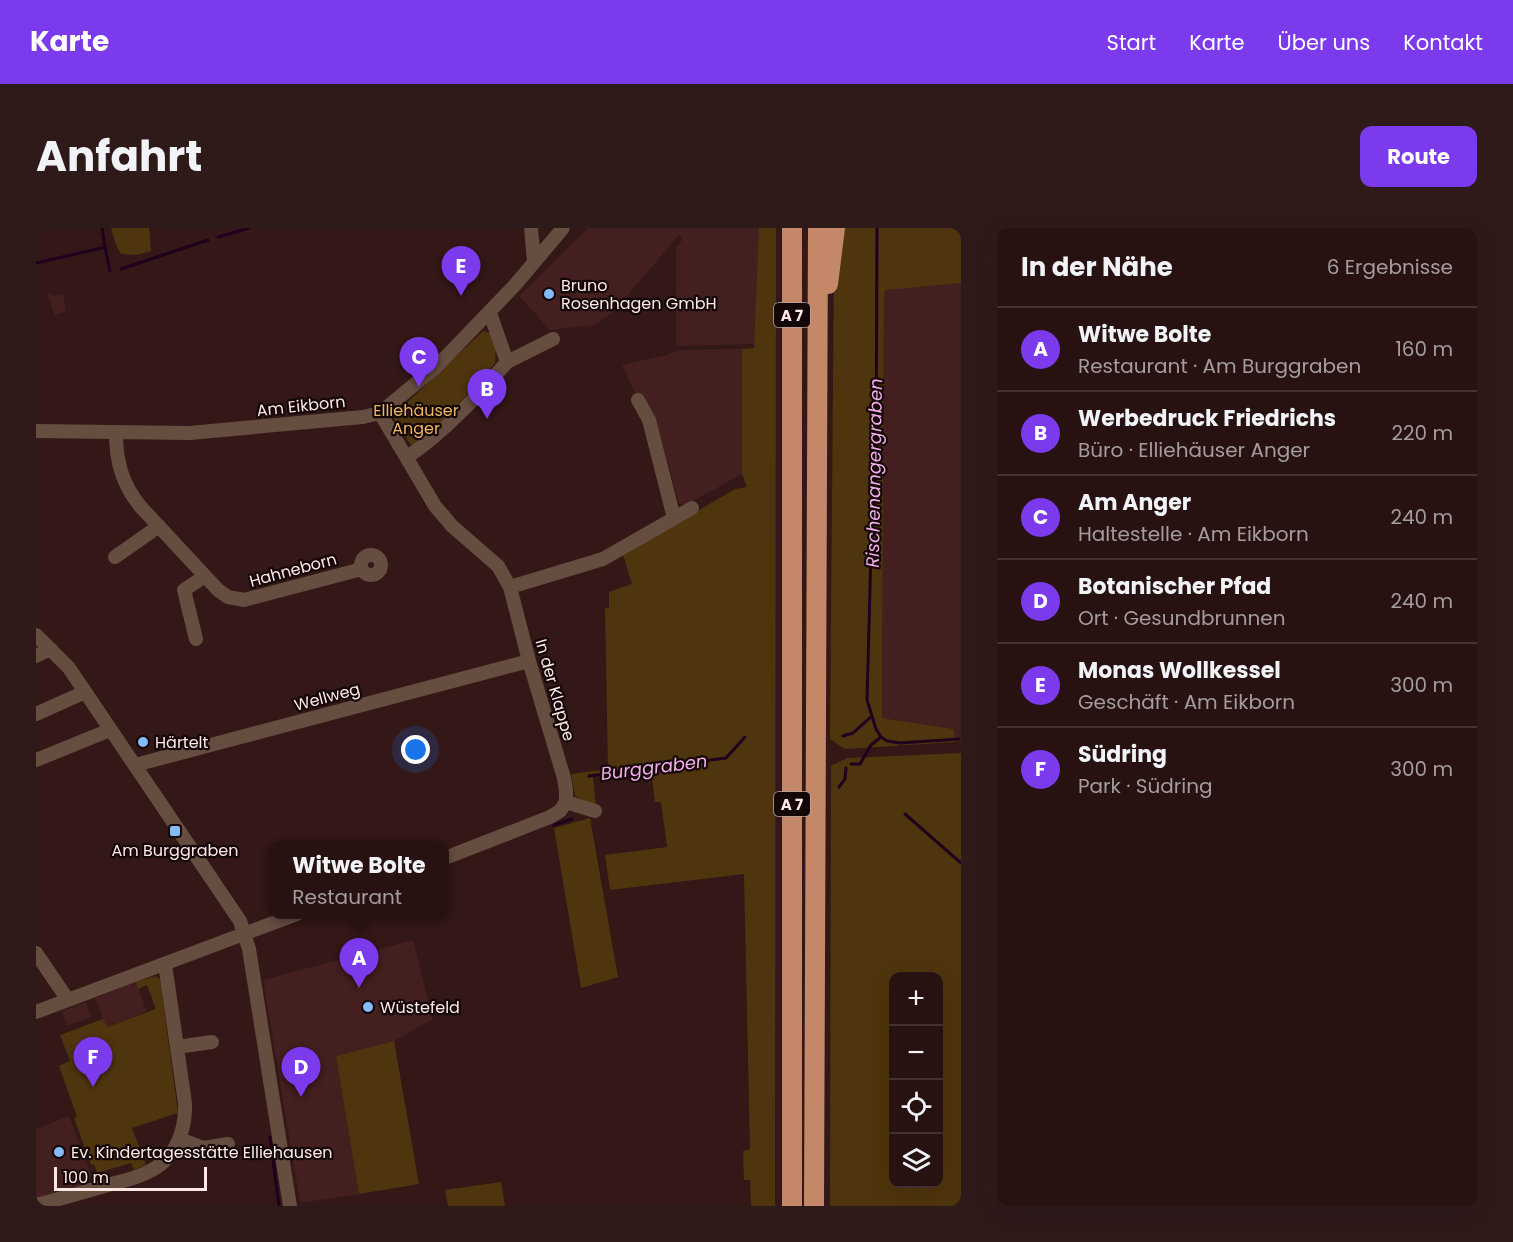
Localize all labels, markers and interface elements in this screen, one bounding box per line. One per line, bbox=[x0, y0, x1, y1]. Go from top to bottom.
text: Karte bbox=[30, 22, 109, 61]
text: Start bbox=[1107, 28, 1156, 57]
text: Karte bbox=[1189, 28, 1245, 57]
text: Über uns bbox=[1278, 28, 1370, 57]
text: Kontakt bbox=[1403, 28, 1483, 57]
button: Route bbox=[1360, 126, 1477, 187]
text: Anfahrt bbox=[36, 127, 202, 186]
pin: E bbox=[442, 247, 480, 296]
text: In der Nähe bbox=[1021, 249, 1173, 285]
text: 6 Ergebnisse bbox=[1327, 253, 1453, 281]
place label: Bruno Rosenhagen GmbH bbox=[561, 274, 717, 315]
marker: Bruno Rosenhagen GmbH bbox=[542, 287, 556, 301]
road number: A 7 bbox=[774, 303, 810, 327]
text: Witwe Bolte bbox=[1078, 319, 1211, 350]
text: A bbox=[1033, 335, 1048, 363]
text: 160 m bbox=[1395, 335, 1453, 363]
pin: C bbox=[400, 338, 439, 387]
text: Restaurant · Am Burggraben bbox=[1078, 352, 1361, 380]
pin: B bbox=[468, 370, 506, 419]
water label: Rischenangergraben bbox=[860, 378, 888, 568]
street label: Am Eikborn bbox=[255, 390, 347, 422]
park label: Elliehäuser Anger bbox=[373, 399, 459, 440]
text: Werbedruck Friedrichs bbox=[1078, 403, 1336, 434]
text: B bbox=[1034, 419, 1047, 447]
text: 220 m bbox=[1392, 419, 1453, 447]
text: Büro · Elliehäuser Anger bbox=[1078, 436, 1310, 464]
text: Am Anger bbox=[1078, 487, 1191, 518]
text: C bbox=[1033, 503, 1048, 531]
text: 240 m bbox=[1390, 503, 1453, 531]
text: Haltestelle · Am Eikborn bbox=[1078, 520, 1309, 548]
street label: Hahneborn bbox=[247, 547, 339, 593]
text: Botanischer Pfad bbox=[1078, 571, 1271, 602]
text: D bbox=[1033, 587, 1048, 615]
text: 240 m bbox=[1390, 587, 1453, 615]
text: Ort · Gesundbrunnen bbox=[1078, 604, 1285, 632]
street label: In der Klappe bbox=[529, 636, 581, 744]
text: Monas Wollkessel bbox=[1078, 655, 1281, 686]
text: E bbox=[1035, 671, 1046, 699]
text: 300 m bbox=[1390, 671, 1453, 699]
street label: Wellweg bbox=[292, 677, 362, 717]
text: Geschäft · Am Eikborn bbox=[1078, 688, 1295, 716]
place label: Härtelt bbox=[155, 731, 209, 754]
marker: Härtelt bbox=[136, 735, 150, 749]
your location bbox=[401, 735, 430, 764]
text: Südring bbox=[1078, 739, 1167, 770]
water label: Burggraben bbox=[599, 748, 709, 786]
text: F bbox=[1035, 755, 1046, 783]
text: 300 m bbox=[1390, 755, 1453, 783]
text: Park · Südring bbox=[1078, 772, 1213, 800]
road number: A 7 bbox=[774, 792, 810, 816]
marker: Am Burggraben bbox=[168, 824, 182, 838]
place label: Am Burggraben bbox=[112, 839, 238, 862]
popup bbox=[269, 841, 449, 919]
text: Witwe Bolte bbox=[292, 850, 426, 881]
text: Restaurant bbox=[292, 883, 402, 911]
pin: A bbox=[340, 938, 378, 988]
map controls bbox=[889, 972, 943, 1188]
button: + bbox=[889, 972, 943, 1026]
place label: Wüstefeld bbox=[380, 996, 460, 1019]
marker: Wüstefeld bbox=[361, 1000, 375, 1014]
button: − bbox=[889, 1026, 943, 1080]
pin: F bbox=[74, 1038, 112, 1087]
pin: D bbox=[282, 1048, 320, 1097]
button: locate bbox=[889, 1080, 943, 1134]
button: layers bbox=[889, 1134, 943, 1188]
place label: Ev. Kindertagesstätte Elliehausen bbox=[71, 1141, 333, 1164]
marker: Ev. Kindertagesstätte Elliehausen bbox=[52, 1145, 66, 1159]
scale bar bbox=[54, 1164, 207, 1192]
text: 100 m bbox=[63, 1166, 109, 1189]

